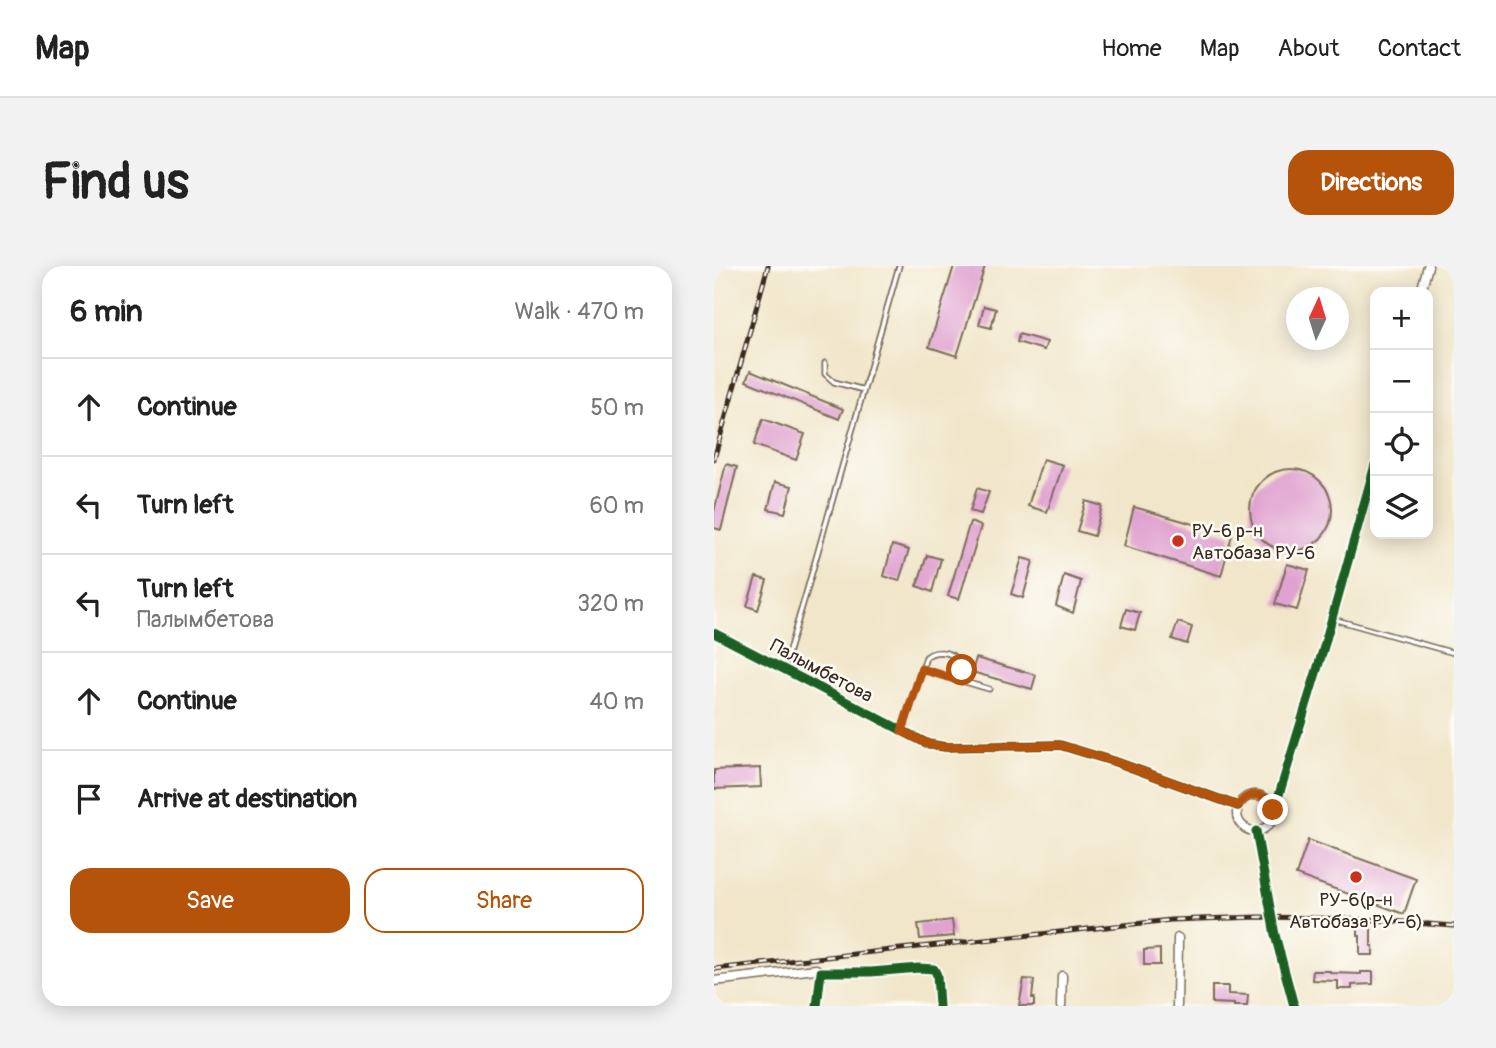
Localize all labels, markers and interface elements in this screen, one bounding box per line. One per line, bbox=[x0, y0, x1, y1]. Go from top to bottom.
text: Map bbox=[35, 28, 90, 69]
text: Home bbox=[1101, 34, 1162, 63]
text: Map bbox=[1200, 34, 1240, 63]
text: About bbox=[1278, 34, 1340, 63]
text: Contact bbox=[1378, 34, 1461, 63]
button: Directions bbox=[1288, 150, 1454, 215]
text: Find us bbox=[42, 152, 189, 213]
north arrow bbox=[1286, 287, 1349, 350]
map controls bbox=[1370, 287, 1433, 539]
button: + bbox=[1370, 287, 1433, 350]
text: 6 min bbox=[70, 293, 143, 330]
text: Walk · 470 m bbox=[515, 297, 644, 326]
button: − bbox=[1370, 350, 1433, 413]
icon: ahead bbox=[70, 388, 108, 426]
text: Continue bbox=[137, 391, 237, 423]
text: 50 m bbox=[590, 393, 644, 422]
button: locate bbox=[1370, 413, 1433, 476]
button: layers bbox=[1370, 476, 1433, 539]
icon: left bbox=[70, 486, 108, 524]
text: Turn left bbox=[137, 489, 233, 521]
text: 60 m bbox=[589, 491, 644, 520]
place label: РУ-6 р-н Автобаза РУ-6 bbox=[1192, 519, 1315, 565]
marker: РУ-6 р-н Автобаза РУ-6 bbox=[1170, 533, 1186, 549]
text: Turn left bbox=[137, 573, 233, 605]
icon: left bbox=[70, 584, 108, 622]
text: 320 m bbox=[577, 589, 644, 618]
text: Палымбетова bbox=[137, 605, 274, 634]
street label: Палымбетова bbox=[766, 634, 877, 708]
route start bbox=[946, 654, 977, 685]
icon: ahead bbox=[70, 682, 108, 720]
text: Continue bbox=[137, 685, 237, 717]
text: 40 m bbox=[590, 687, 644, 716]
icon: arrive bbox=[70, 780, 108, 818]
text: Arrive at destination bbox=[137, 783, 357, 815]
route end bbox=[1257, 794, 1288, 825]
button: Save bbox=[70, 868, 350, 933]
button: Share bbox=[364, 868, 644, 933]
marker: РУ-6(р-н Автобаза РУ -6) bbox=[1348, 869, 1364, 885]
place label: РУ-6(р-н Автобаза РУ -6) bbox=[1289, 888, 1423, 934]

